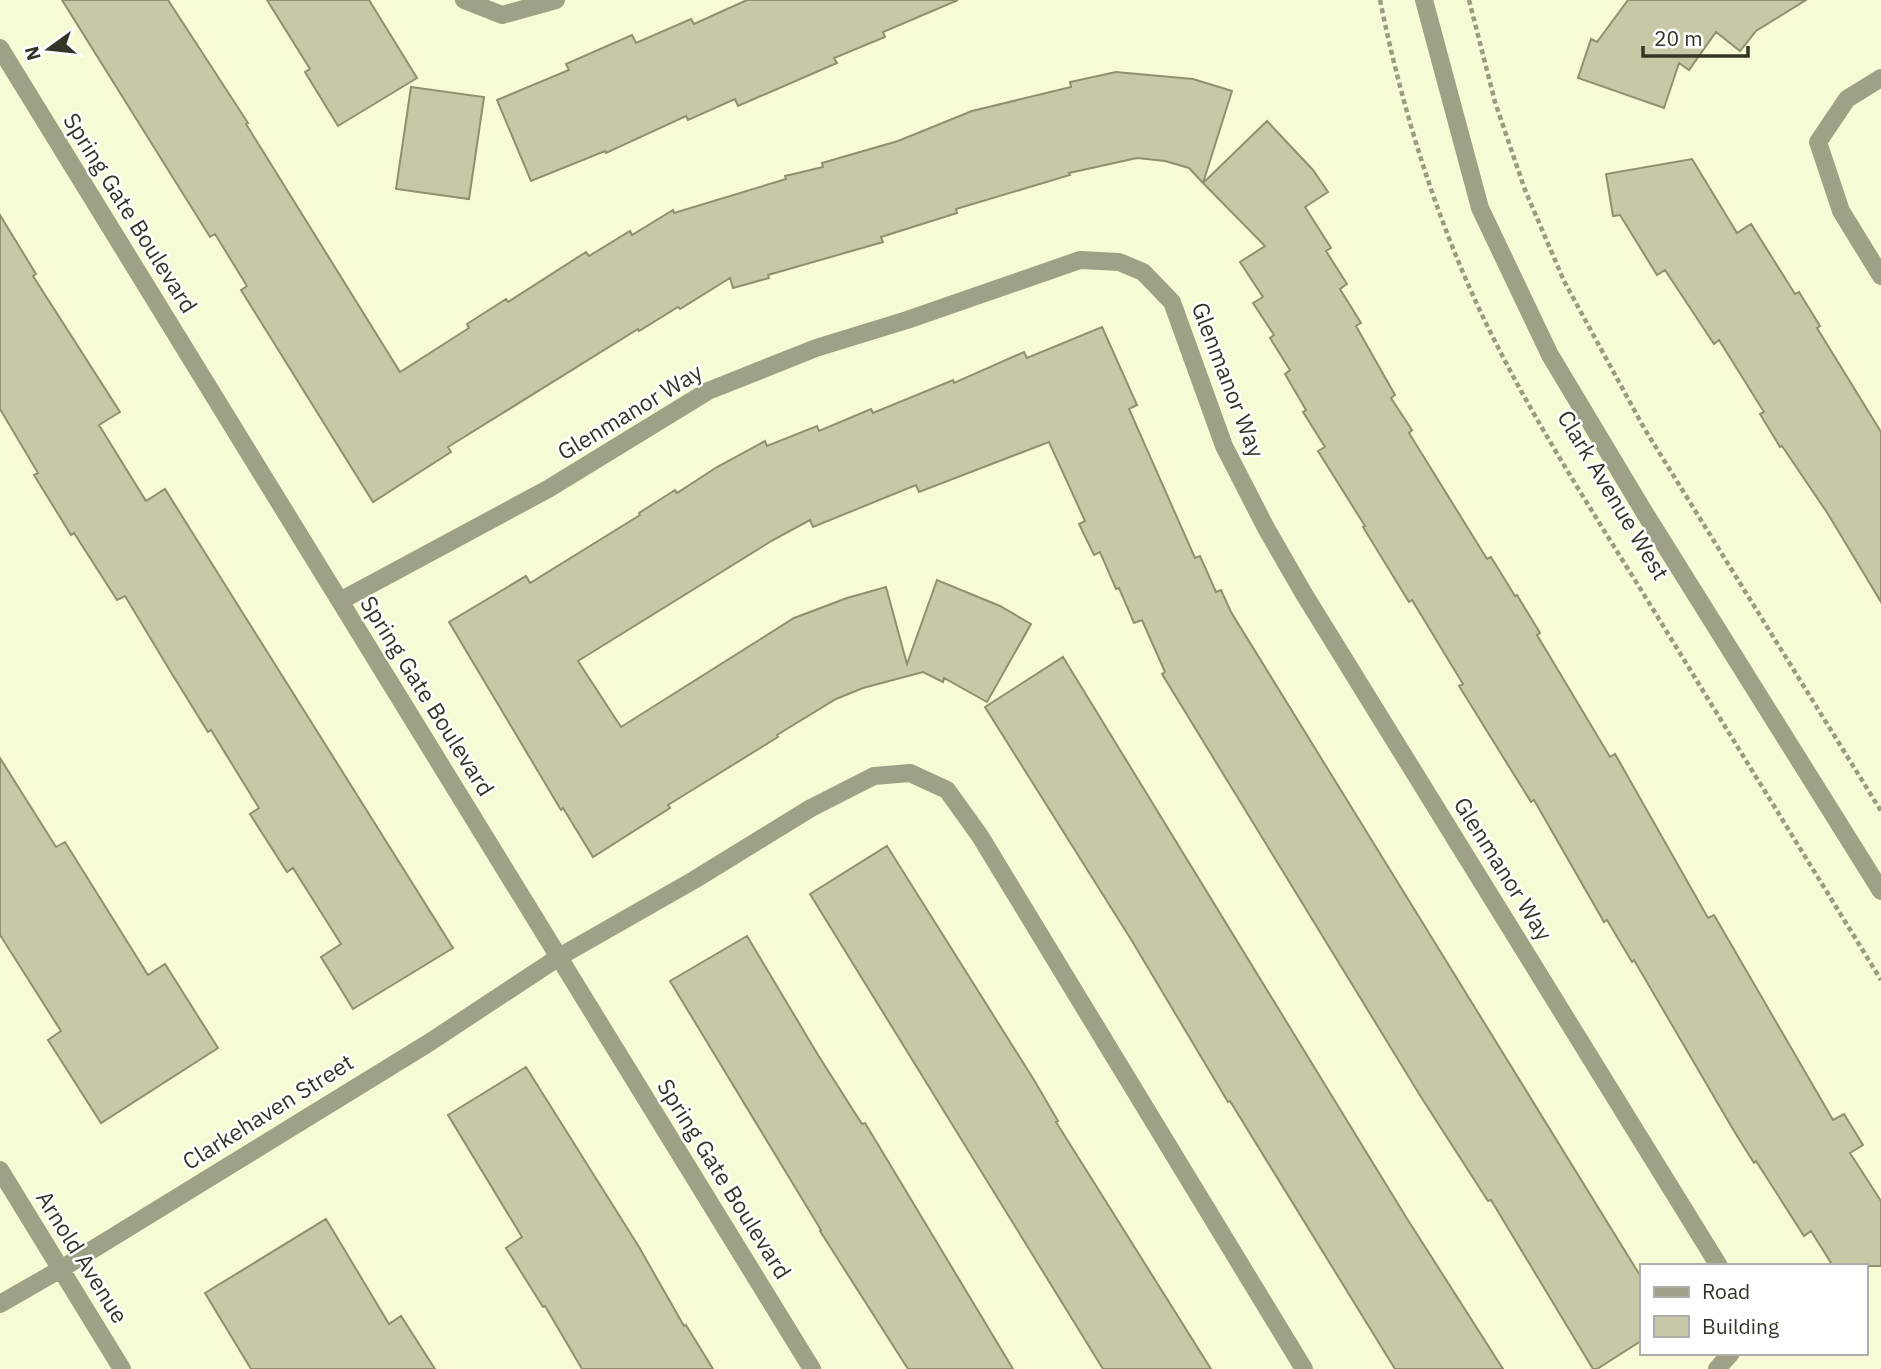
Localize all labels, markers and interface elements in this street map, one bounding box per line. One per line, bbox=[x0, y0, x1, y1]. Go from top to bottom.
north arrow bbox=[14, 14, 84, 84]
scale bar bbox=[1643, 14, 1748, 58]
text: 20 m bbox=[1654, 24, 1703, 52]
text: N bbox=[19, 44, 46, 63]
street label: Spring Gate Boulevard bbox=[57, 107, 205, 318]
street label: Glenmanor Way bbox=[1186, 298, 1273, 462]
street label: Glenmanor Way bbox=[551, 356, 708, 466]
street label: Clark Avenue West bbox=[1551, 404, 1676, 585]
street label: Spring Gate Boulevard bbox=[354, 590, 502, 801]
street label: Glenmanor Way bbox=[1448, 791, 1560, 946]
street label: Clarkehaven Street bbox=[176, 1046, 359, 1176]
street label: Spring Gate Boulevard bbox=[651, 1073, 799, 1284]
street label: Arnold Avenue bbox=[30, 1185, 136, 1328]
legend bbox=[1640, 1264, 1867, 1355]
text: Road bbox=[1702, 1277, 1750, 1305]
text: Building bbox=[1702, 1312, 1779, 1340]

